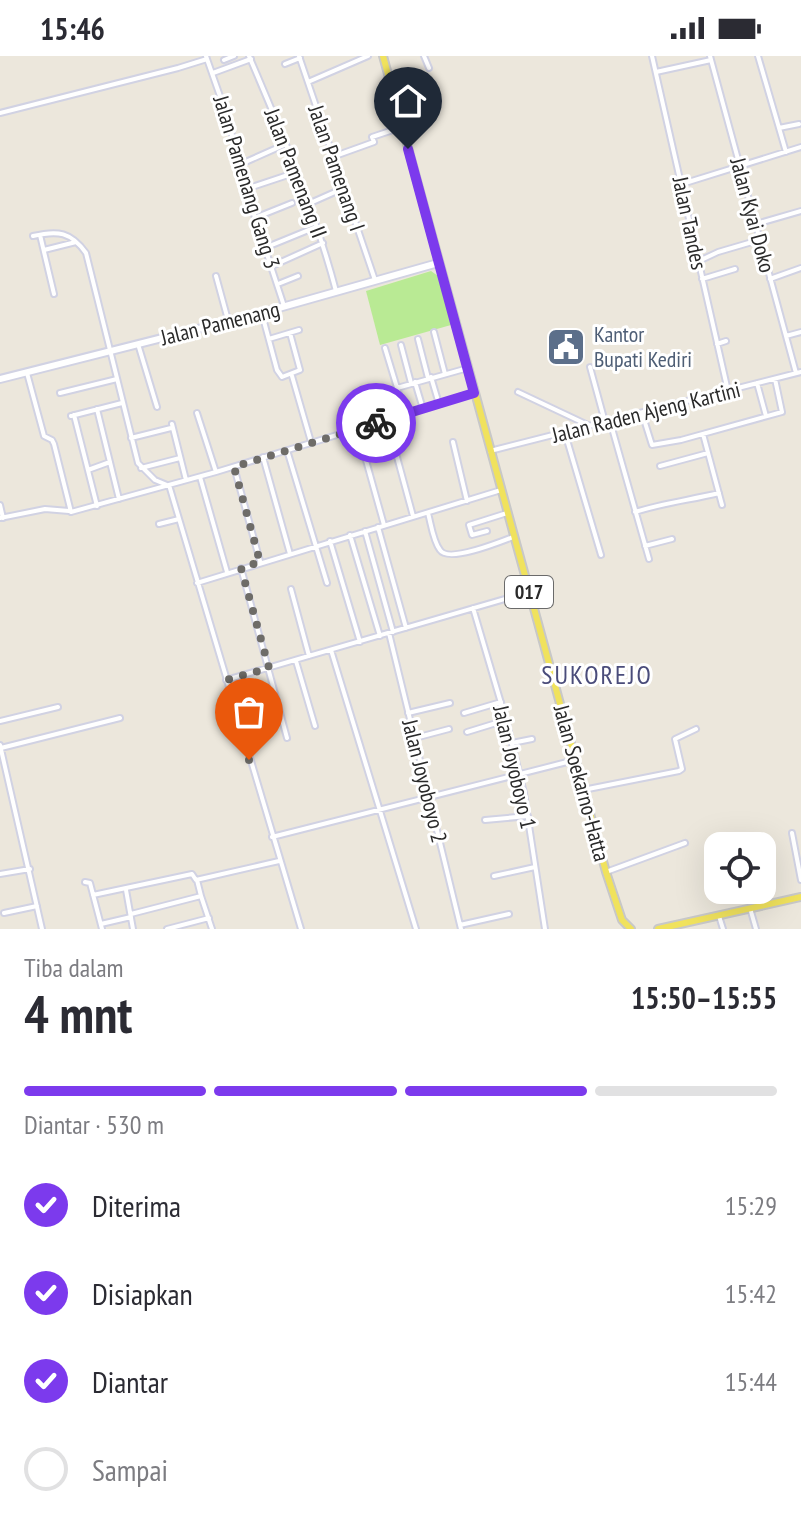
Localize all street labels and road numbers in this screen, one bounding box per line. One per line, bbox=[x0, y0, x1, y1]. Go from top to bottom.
street label: Jalan Pamenang Gang 3 bbox=[207, 91, 287, 272]
street label: Jalan Pamenang I bbox=[302, 100, 372, 235]
street label: Jalan Pamenang II bbox=[258, 103, 334, 242]
street label: Jalan Kyai Doko bbox=[724, 154, 782, 275]
street label: Jalan Tandes bbox=[666, 173, 713, 272]
street label: Jalan Pamenang bbox=[157, 295, 282, 352]
street label: Jalan Raden Ajeng Kartini bbox=[548, 375, 743, 449]
road number: 017 bbox=[505, 576, 553, 608]
street label: Jalan Soekarno-Hatta bbox=[547, 701, 616, 864]
street label: Jalan Joyoboyo 1 bbox=[487, 702, 543, 831]
street label: Jalan Joyoboyo 2 bbox=[396, 716, 454, 845]

